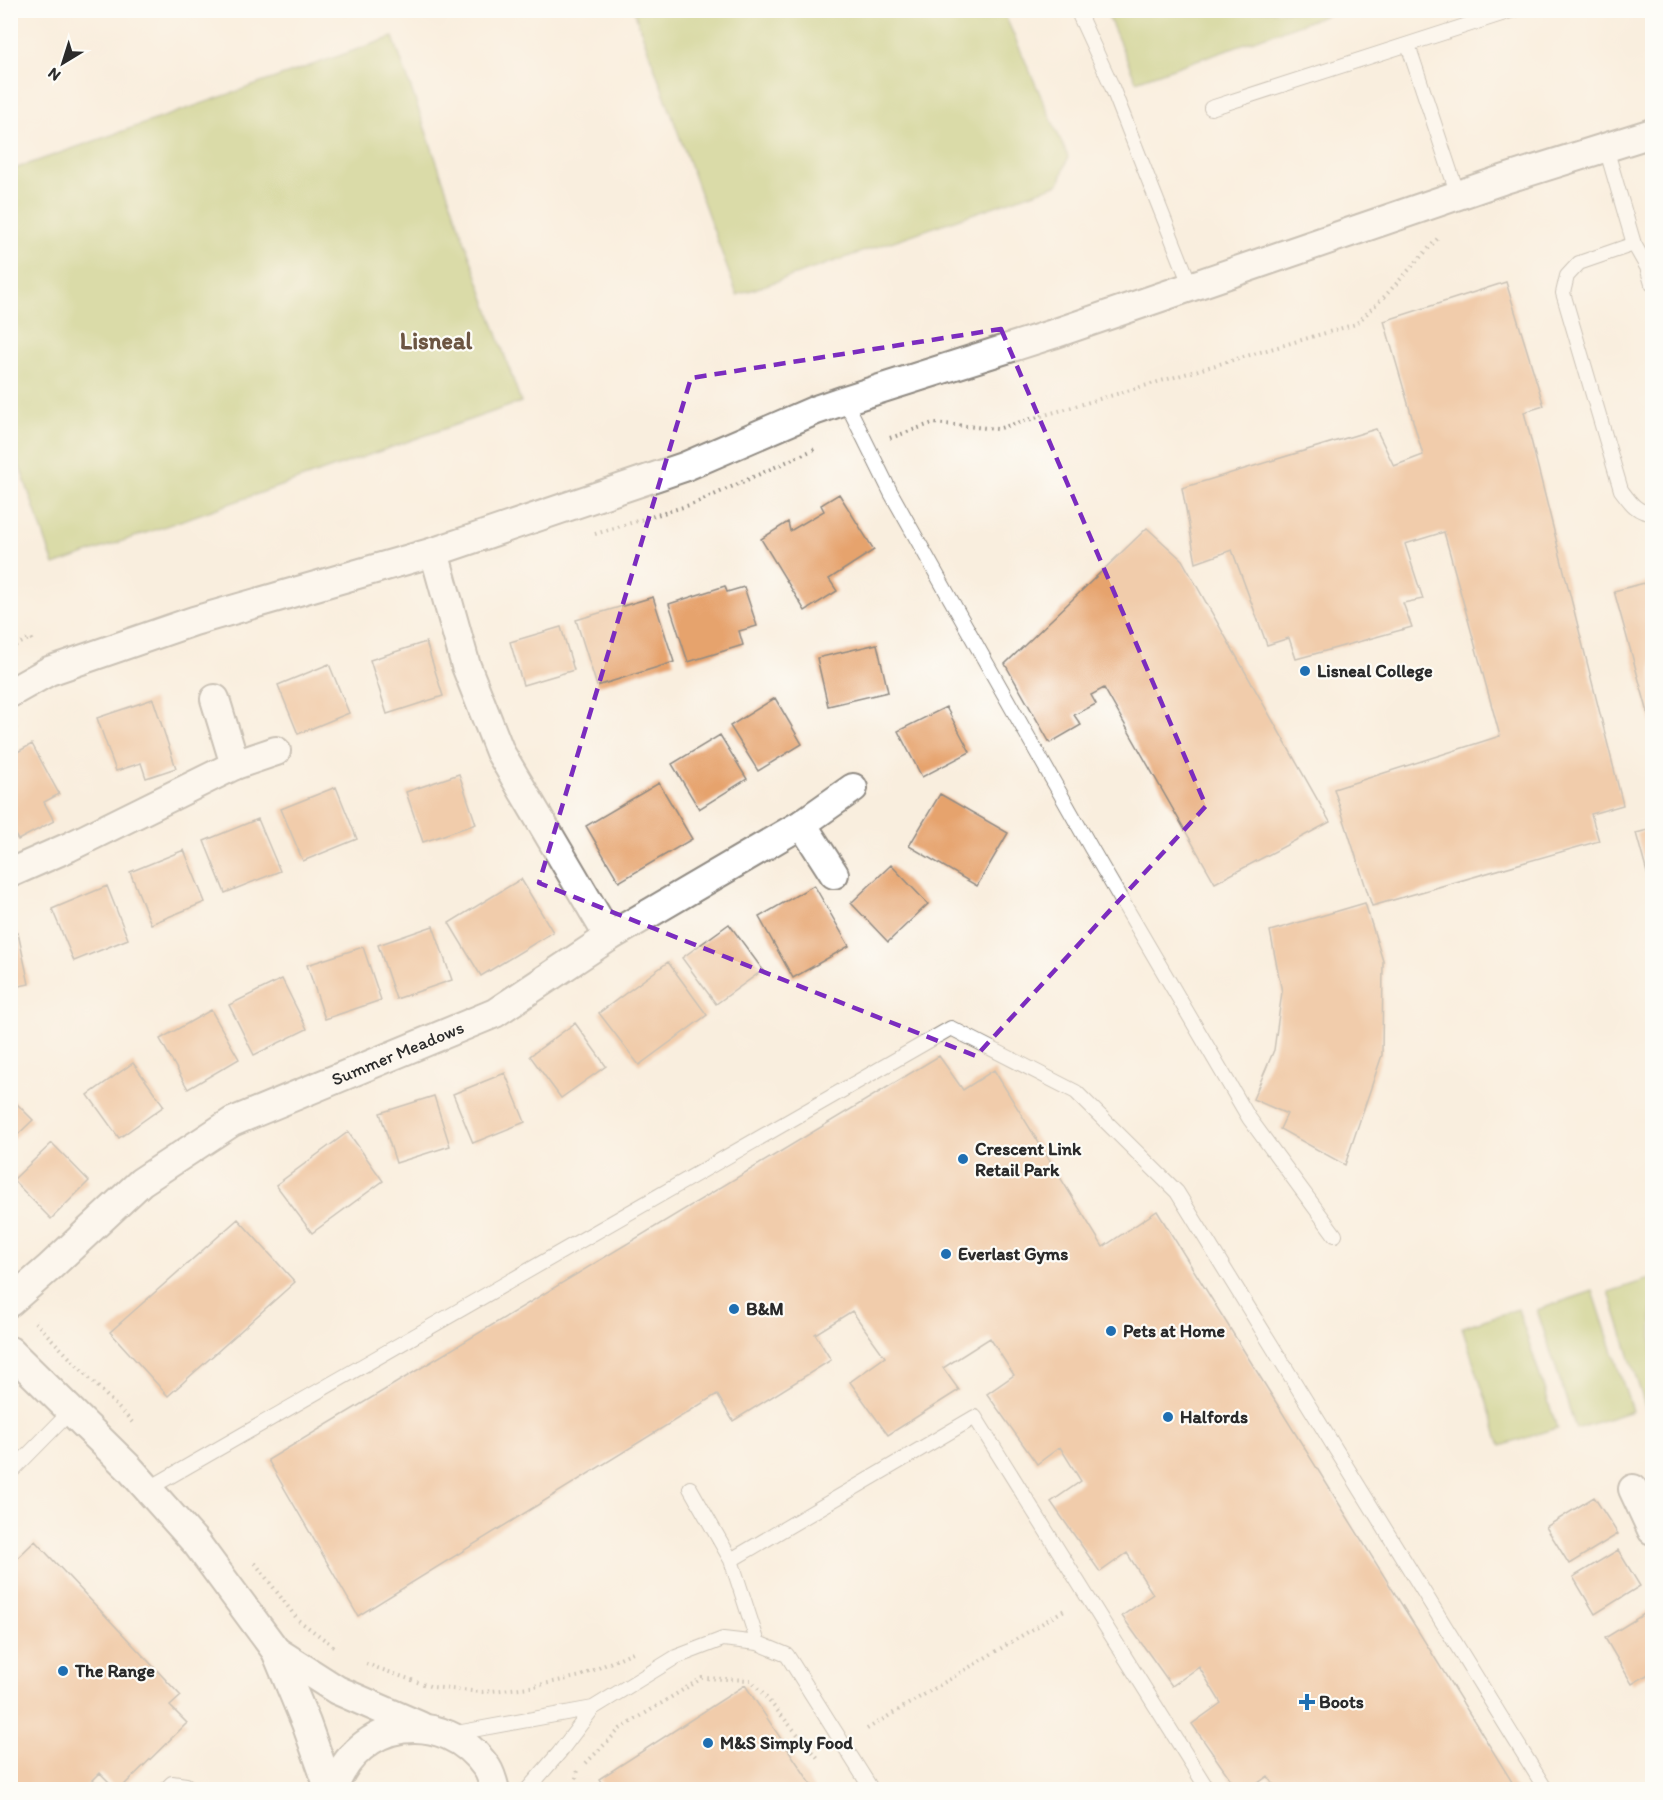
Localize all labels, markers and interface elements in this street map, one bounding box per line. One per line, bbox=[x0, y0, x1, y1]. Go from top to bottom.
north arrow bbox=[33, 33, 93, 93]
text: N bbox=[44, 64, 64, 85]
district label: Lisneal bbox=[400, 326, 472, 355]
place label: Lisneal College bbox=[1317, 660, 1433, 682]
marker: Lisneal College bbox=[1298, 664, 1312, 678]
street label: Summer Meadows bbox=[328, 1016, 467, 1091]
place label: Crescent Link Retail Park bbox=[975, 1138, 1082, 1181]
marker: Crescent Link Retail Park bbox=[956, 1152, 970, 1166]
place label: Everlast Gyms bbox=[958, 1243, 1068, 1265]
marker: Everlast Gyms bbox=[939, 1247, 953, 1261]
place label: B&M bbox=[746, 1298, 784, 1320]
marker: B&M bbox=[727, 1302, 741, 1316]
place label: Pets at Home bbox=[1123, 1320, 1226, 1342]
marker: Pets at Home bbox=[1104, 1324, 1118, 1338]
place label: Halfords bbox=[1180, 1406, 1248, 1428]
marker: Halfords bbox=[1161, 1410, 1175, 1424]
place label: The Range bbox=[74, 1660, 155, 1682]
marker: The Range bbox=[56, 1664, 70, 1678]
place label: Boots bbox=[1319, 1691, 1364, 1713]
marker: Boots bbox=[1300, 1695, 1314, 1709]
place label: M&S Simply Food bbox=[720, 1732, 853, 1754]
marker: M&S Simply Food bbox=[701, 1736, 715, 1750]

